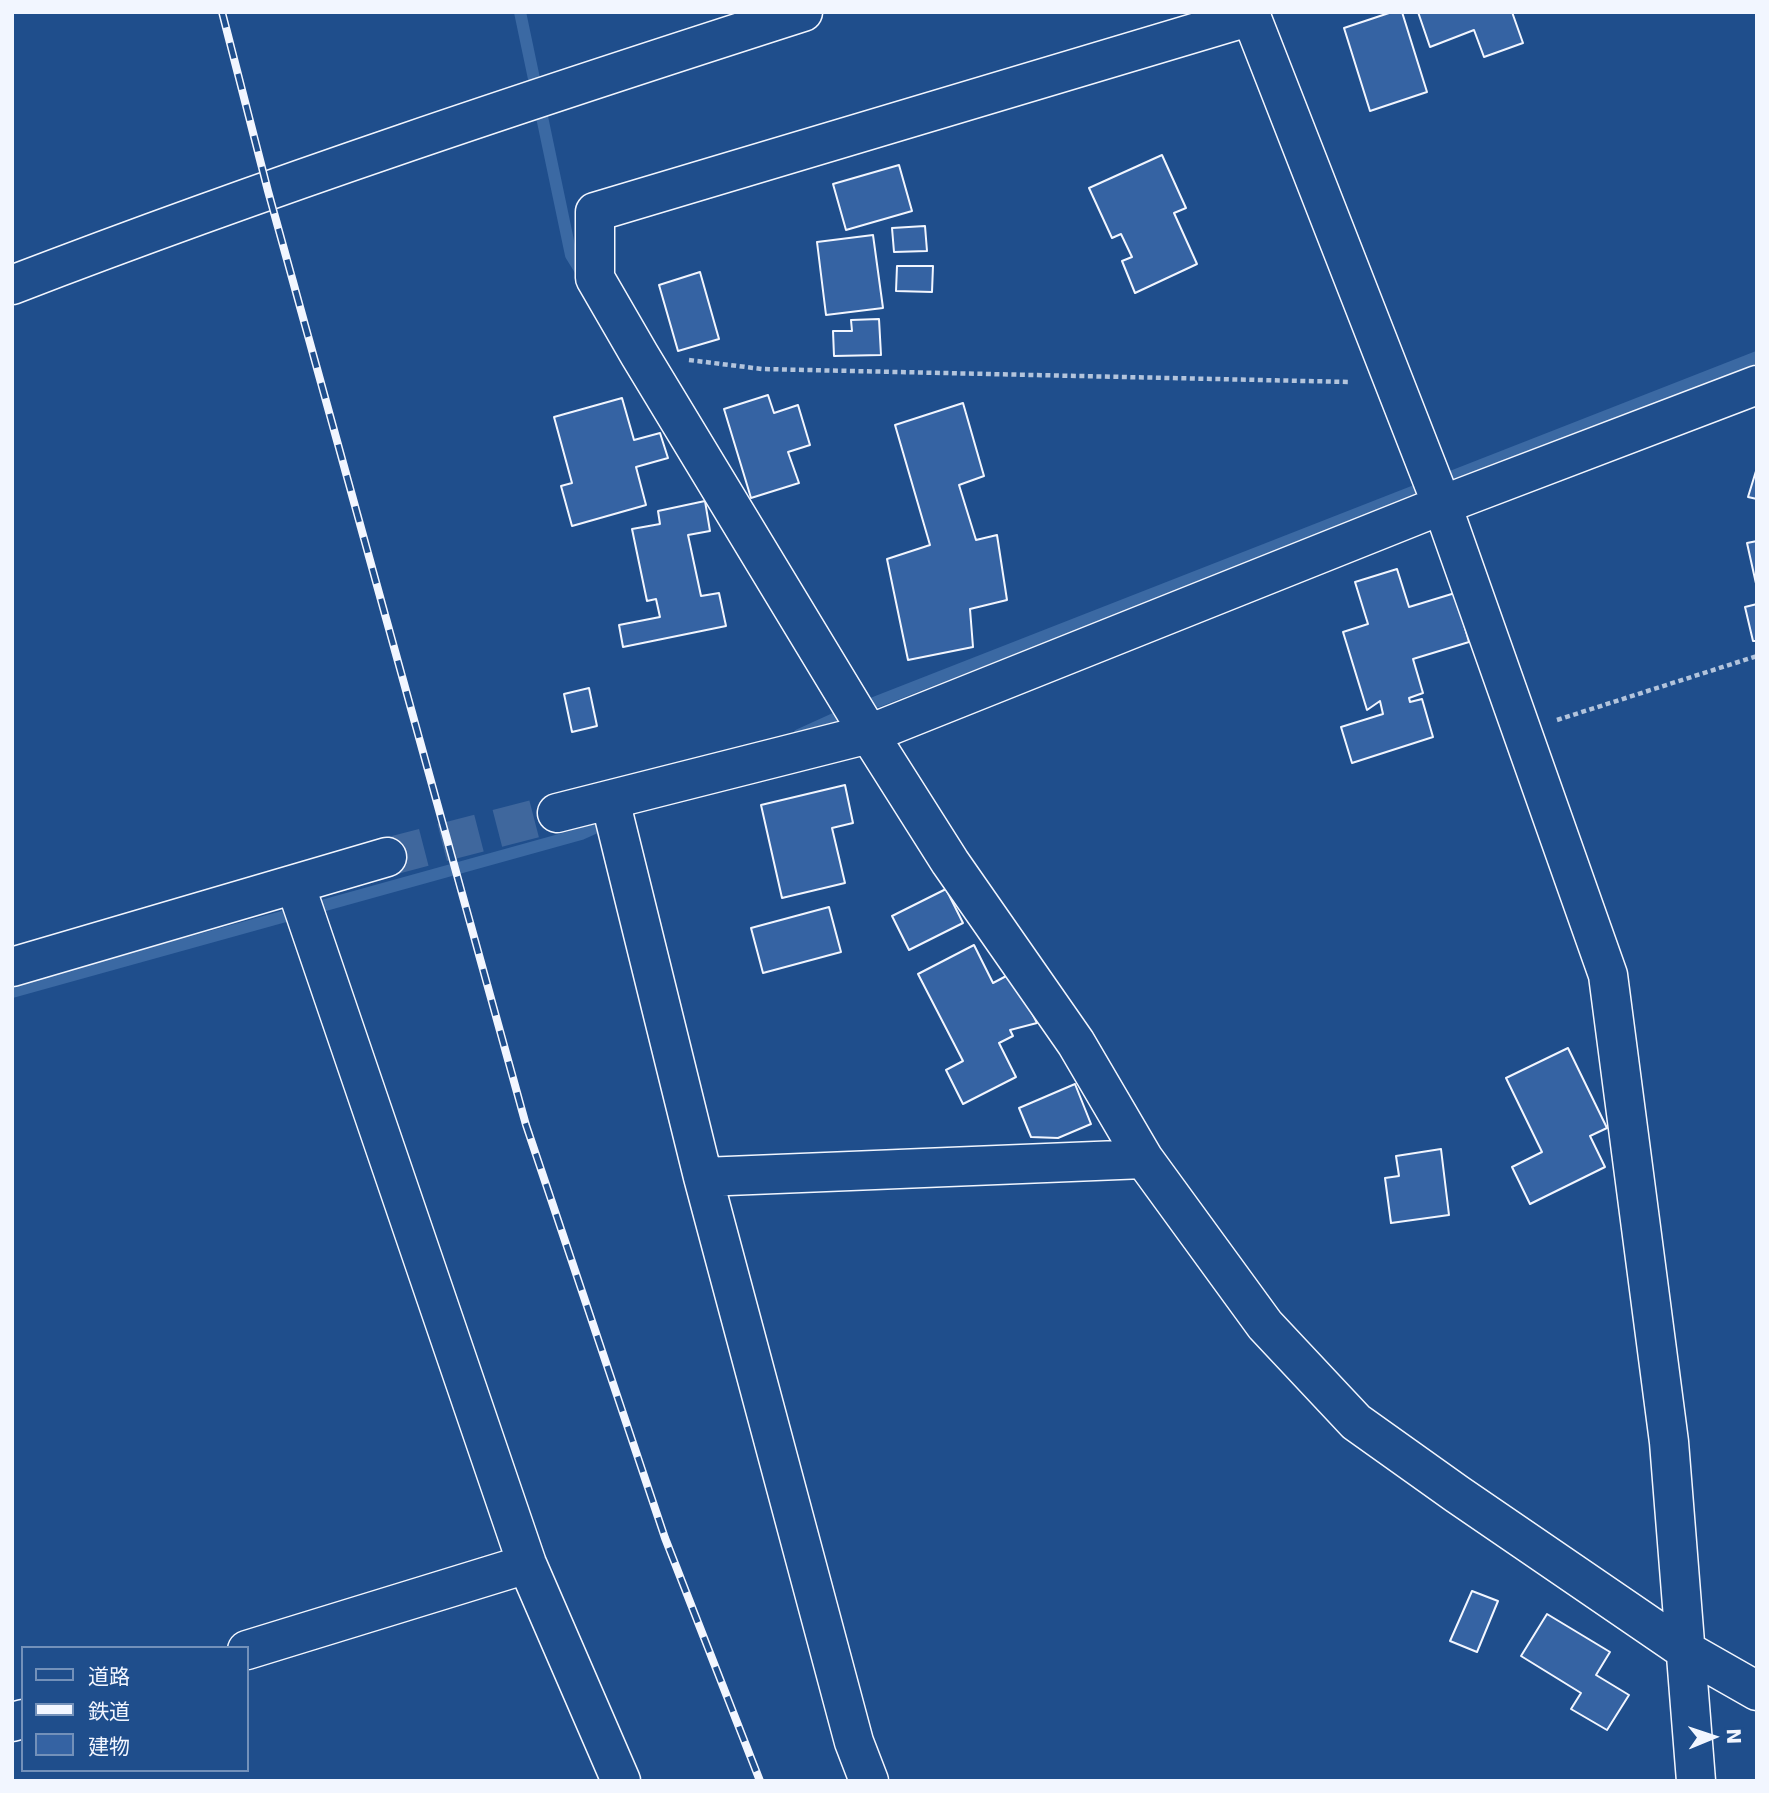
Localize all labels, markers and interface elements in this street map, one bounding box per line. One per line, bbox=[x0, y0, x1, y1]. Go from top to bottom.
legend bbox=[21, 1646, 248, 1772]
text: 道路 bbox=[88, 1665, 130, 1689]
text: 鉄道 bbox=[88, 1700, 130, 1724]
north arrow bbox=[1678, 1702, 1748, 1772]
text: N bbox=[1723, 1728, 1745, 1745]
text: 建物 bbox=[88, 1735, 130, 1759]

